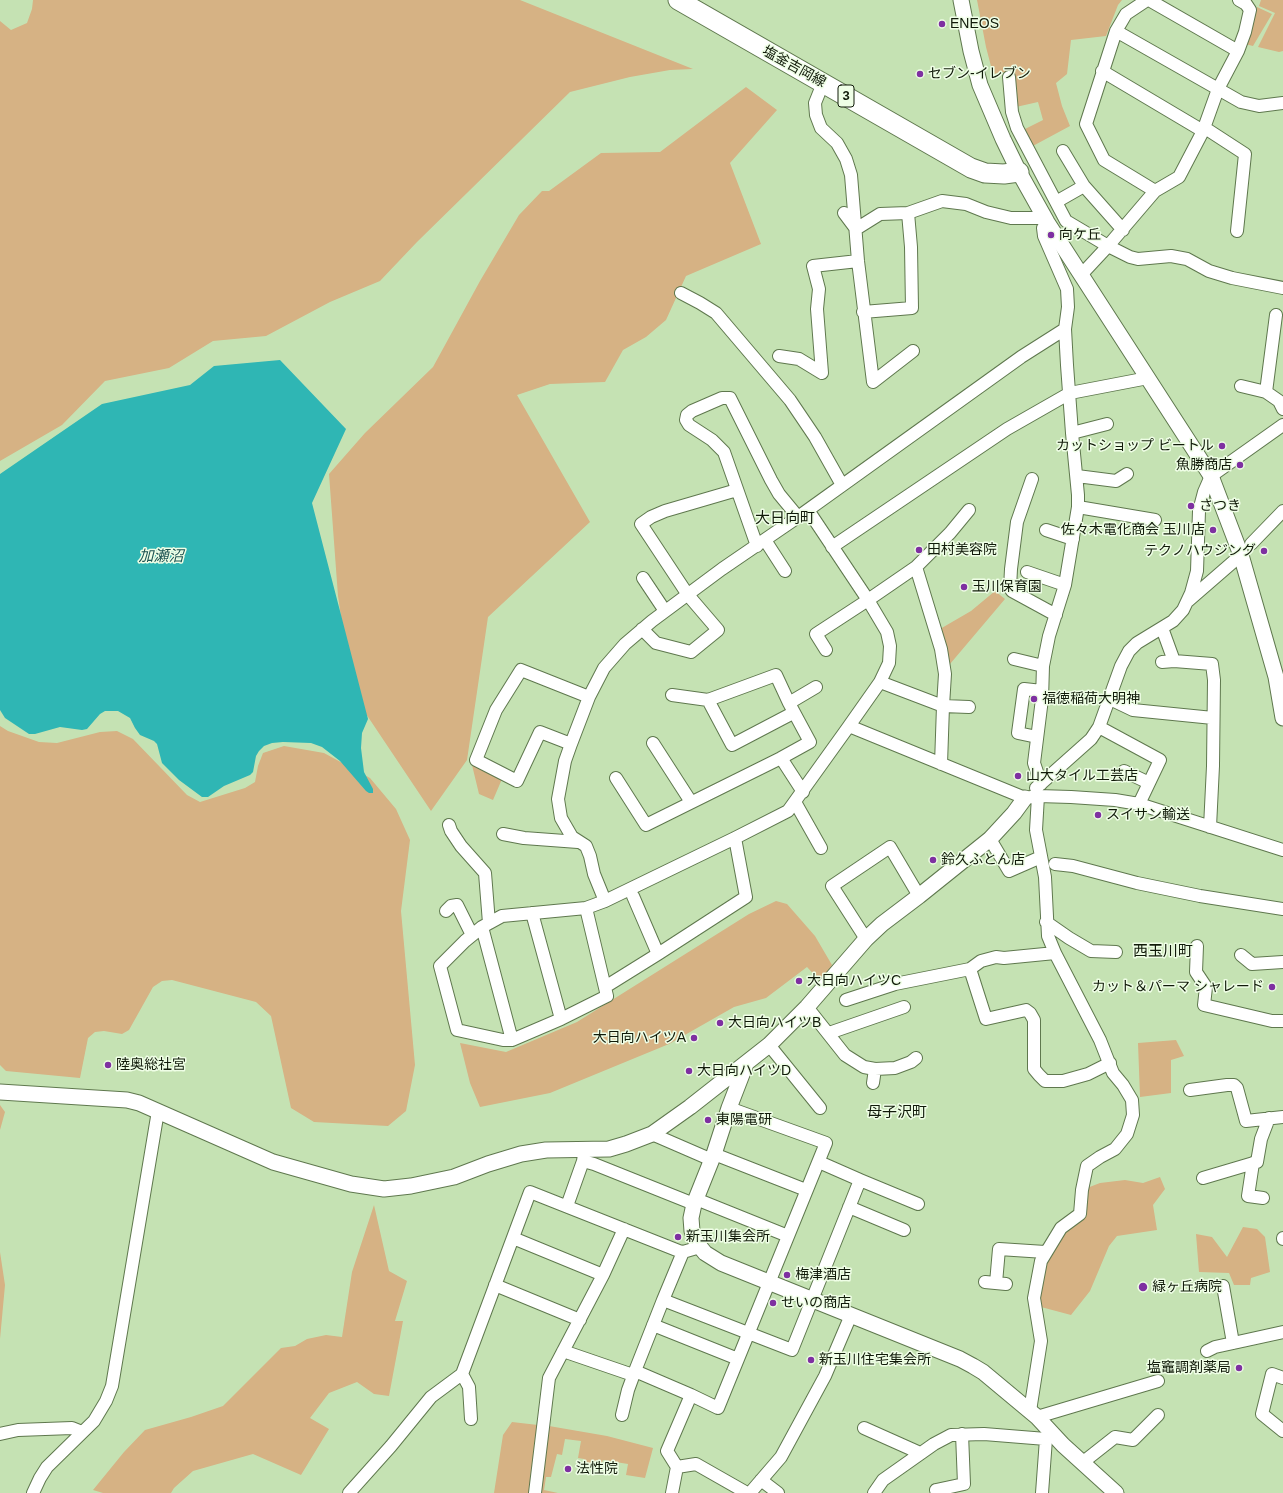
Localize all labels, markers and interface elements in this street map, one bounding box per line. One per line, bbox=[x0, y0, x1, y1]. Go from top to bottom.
place label: ENEOS bbox=[950, 16, 999, 32]
marker: ENEOS bbox=[937, 19, 947, 29]
street label: 塩釜吉岡線 bbox=[759, 43, 829, 91]
place label: セブン-イレブン bbox=[928, 66, 1031, 82]
marker: セブン-イレブン bbox=[915, 69, 925, 79]
road number: 3 bbox=[838, 85, 854, 107]
place label: 向ケ丘 bbox=[1059, 227, 1101, 243]
marker: 向ケ丘 bbox=[1046, 230, 1056, 240]
place label: カットショップ ビートル bbox=[1056, 438, 1214, 454]
marker: カットショップ ビートル bbox=[1217, 441, 1227, 451]
place label: 魚勝商店 bbox=[1176, 457, 1232, 473]
marker: 魚勝商店 bbox=[1235, 460, 1245, 470]
place label: さつき bbox=[1199, 498, 1241, 514]
marker: さつき bbox=[1186, 501, 1196, 511]
district label: 大日向町 bbox=[755, 510, 815, 528]
place label: 佐々木電化商会 玉川店 bbox=[1061, 522, 1205, 538]
marker: 佐々木電化商会 玉川店 bbox=[1208, 525, 1218, 535]
place label: 田村美容院 bbox=[927, 542, 997, 558]
place label: テクノハウジング bbox=[1144, 543, 1256, 559]
marker: 田村美容院 bbox=[914, 545, 924, 555]
marker: テクノハウジング bbox=[1259, 546, 1269, 556]
water label: 加瀬沼 bbox=[139, 548, 183, 566]
place label: 玉川保育園 bbox=[972, 579, 1042, 595]
marker: 玉川保育園 bbox=[959, 582, 969, 592]
place label: 福徳稲荷大明神 bbox=[1042, 691, 1140, 707]
marker: 福徳稲荷大明神 bbox=[1029, 694, 1039, 704]
place label: 山大タイル工芸店 bbox=[1026, 768, 1138, 784]
marker: 山大タイル工芸店 bbox=[1013, 771, 1023, 781]
place label: スイサン輸送 bbox=[1106, 807, 1190, 823]
marker: スイサン輸送 bbox=[1093, 810, 1103, 820]
place label: 鈴久ふとん店 bbox=[941, 852, 1025, 868]
marker: 鈴久ふとん店 bbox=[928, 855, 938, 865]
district label: 西玉川町 bbox=[1133, 943, 1193, 961]
place label: 大日向ハイツC bbox=[807, 973, 901, 989]
marker: 大日向ハイツC bbox=[794, 976, 804, 986]
place label: カット＆パーマ シャレード bbox=[1092, 979, 1264, 995]
marker: カット＆パーマ シャレード bbox=[1267, 982, 1277, 992]
place label: 大日向ハイツB bbox=[728, 1015, 821, 1031]
marker: 大日向ハイツB bbox=[715, 1018, 725, 1028]
place label: 大日向ハイツA bbox=[593, 1030, 686, 1046]
marker: 大日向ハイツA bbox=[689, 1033, 699, 1043]
place label: 陸奥総社宮 bbox=[116, 1057, 186, 1073]
marker: 陸奥総社宮 bbox=[103, 1060, 113, 1070]
place label: 大日向ハイツD bbox=[697, 1063, 791, 1079]
marker: 大日向ハイツD bbox=[684, 1066, 694, 1076]
district label: 母子沢町 bbox=[867, 1104, 927, 1122]
place label: 東陽電研 bbox=[716, 1112, 772, 1128]
marker: 東陽電研 bbox=[703, 1115, 713, 1125]
place label: 新玉川集会所 bbox=[686, 1229, 770, 1245]
marker: 新玉川集会所 bbox=[673, 1232, 683, 1242]
place label: 梅津酒店 bbox=[795, 1267, 851, 1283]
marker: 梅津酒店 bbox=[782, 1270, 792, 1280]
place label: 緑ヶ丘病院 bbox=[1152, 1279, 1222, 1295]
marker: 緑ヶ丘病院 bbox=[1137, 1281, 1149, 1293]
place label: せいの商店 bbox=[781, 1295, 851, 1311]
marker: せいの商店 bbox=[768, 1298, 778, 1308]
place label: 新玉川住宅集会所 bbox=[819, 1352, 931, 1368]
marker: 新玉川住宅集会所 bbox=[806, 1355, 816, 1365]
place label: 塩竈調剤薬局 bbox=[1147, 1360, 1231, 1376]
marker: 塩竈調剤薬局 bbox=[1234, 1363, 1244, 1373]
place label: 法性院 bbox=[576, 1461, 618, 1477]
marker: 法性院 bbox=[563, 1464, 573, 1474]

